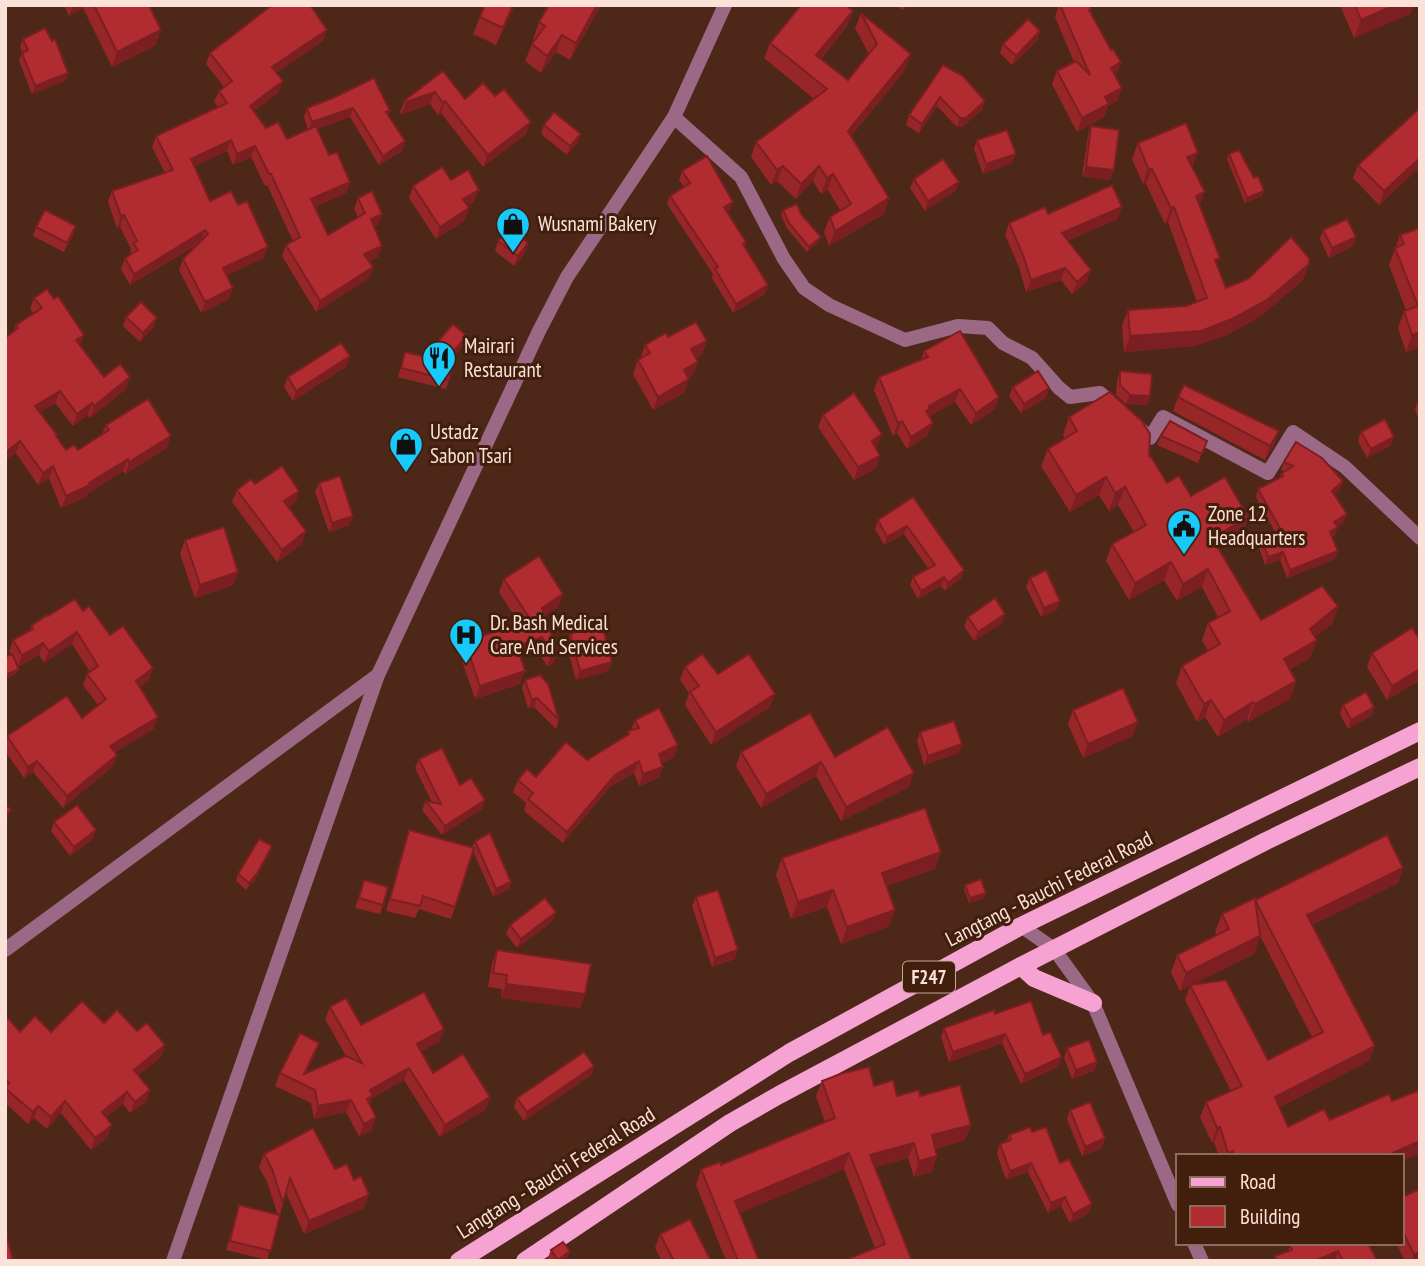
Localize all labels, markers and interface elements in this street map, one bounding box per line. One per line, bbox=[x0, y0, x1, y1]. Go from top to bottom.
shop icon: Wusnami Bakery bbox=[494, 205, 532, 254]
place label: Wusnami Bakery bbox=[538, 210, 657, 237]
place label: Mairari Restaurant bbox=[464, 332, 542, 383]
restaurant icon: Mairari Restaurant bbox=[420, 339, 458, 388]
place label: Ustadz Sabon Tsari bbox=[430, 418, 512, 469]
shop icon: Ustadz Sabon Tsari bbox=[387, 425, 425, 474]
place label: Zone 12 Headquarters bbox=[1208, 500, 1305, 551]
public building icon: Zone 12 Headquarters bbox=[1165, 507, 1203, 556]
place label: Dr. Bash Medical Care And Services bbox=[490, 609, 618, 660]
hospital icon: Dr. Bash Medical Care And Services bbox=[447, 616, 485, 665]
street label: Langtang - Bauchi Federal Road bbox=[941, 825, 1157, 952]
road number: F247 bbox=[903, 962, 955, 993]
street label: Langtang - Bauchi Federal Road bbox=[452, 1101, 660, 1245]
legend bbox=[1176, 1154, 1404, 1245]
text: Road bbox=[1240, 1168, 1276, 1195]
text: Building bbox=[1240, 1203, 1300, 1230]

